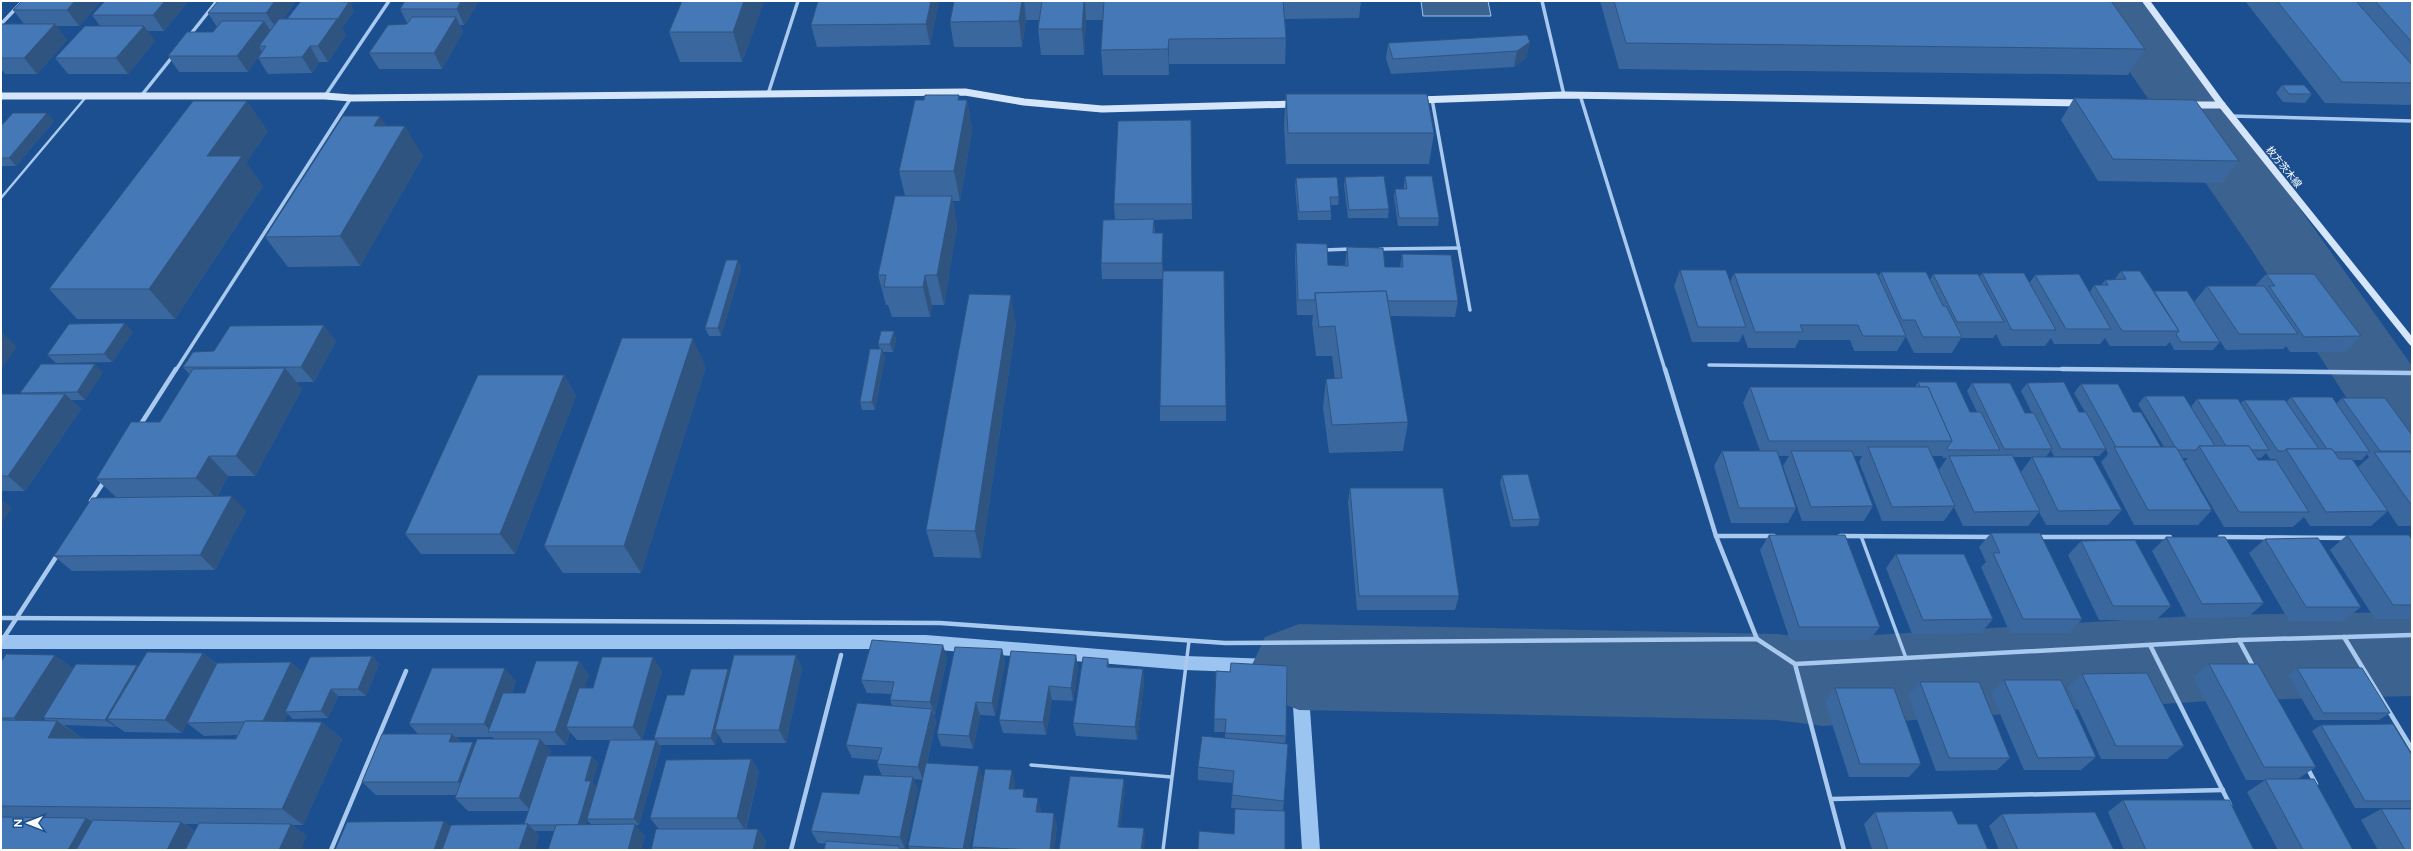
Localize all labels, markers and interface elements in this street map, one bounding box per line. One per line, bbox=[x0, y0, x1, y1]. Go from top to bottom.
street label: 枚方茨木線 bbox=[2264, 144, 2304, 190]
north arrow bbox=[8, 803, 48, 843]
text: N bbox=[12, 819, 25, 827]

